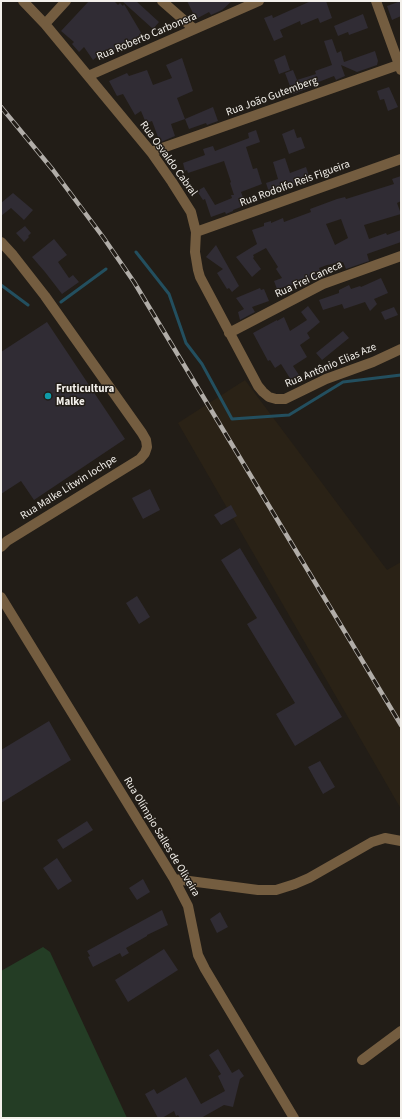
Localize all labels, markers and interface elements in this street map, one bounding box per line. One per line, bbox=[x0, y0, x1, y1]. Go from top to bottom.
street label: Rua Roberto Carbonera bbox=[95, 10, 199, 64]
street label: Rua João Gutemberg bbox=[224, 74, 320, 120]
street label: Rua Osvaldo Cabral bbox=[136, 119, 200, 199]
street label: Rua Rodolfo Reis Figueira bbox=[238, 158, 352, 210]
street label: Rua Frei Caneca bbox=[273, 259, 345, 301]
street label: Rua Antônio Elias Aze bbox=[283, 341, 379, 391]
place label: Fruticultura Malke bbox=[56, 383, 114, 409]
marker: Fruticultura Malke bbox=[43, 391, 53, 401]
street label: Rua Malke Litwin Iochpe bbox=[18, 453, 120, 523]
street label: Rua Olímpio Salles de Oliveira bbox=[120, 775, 202, 899]

